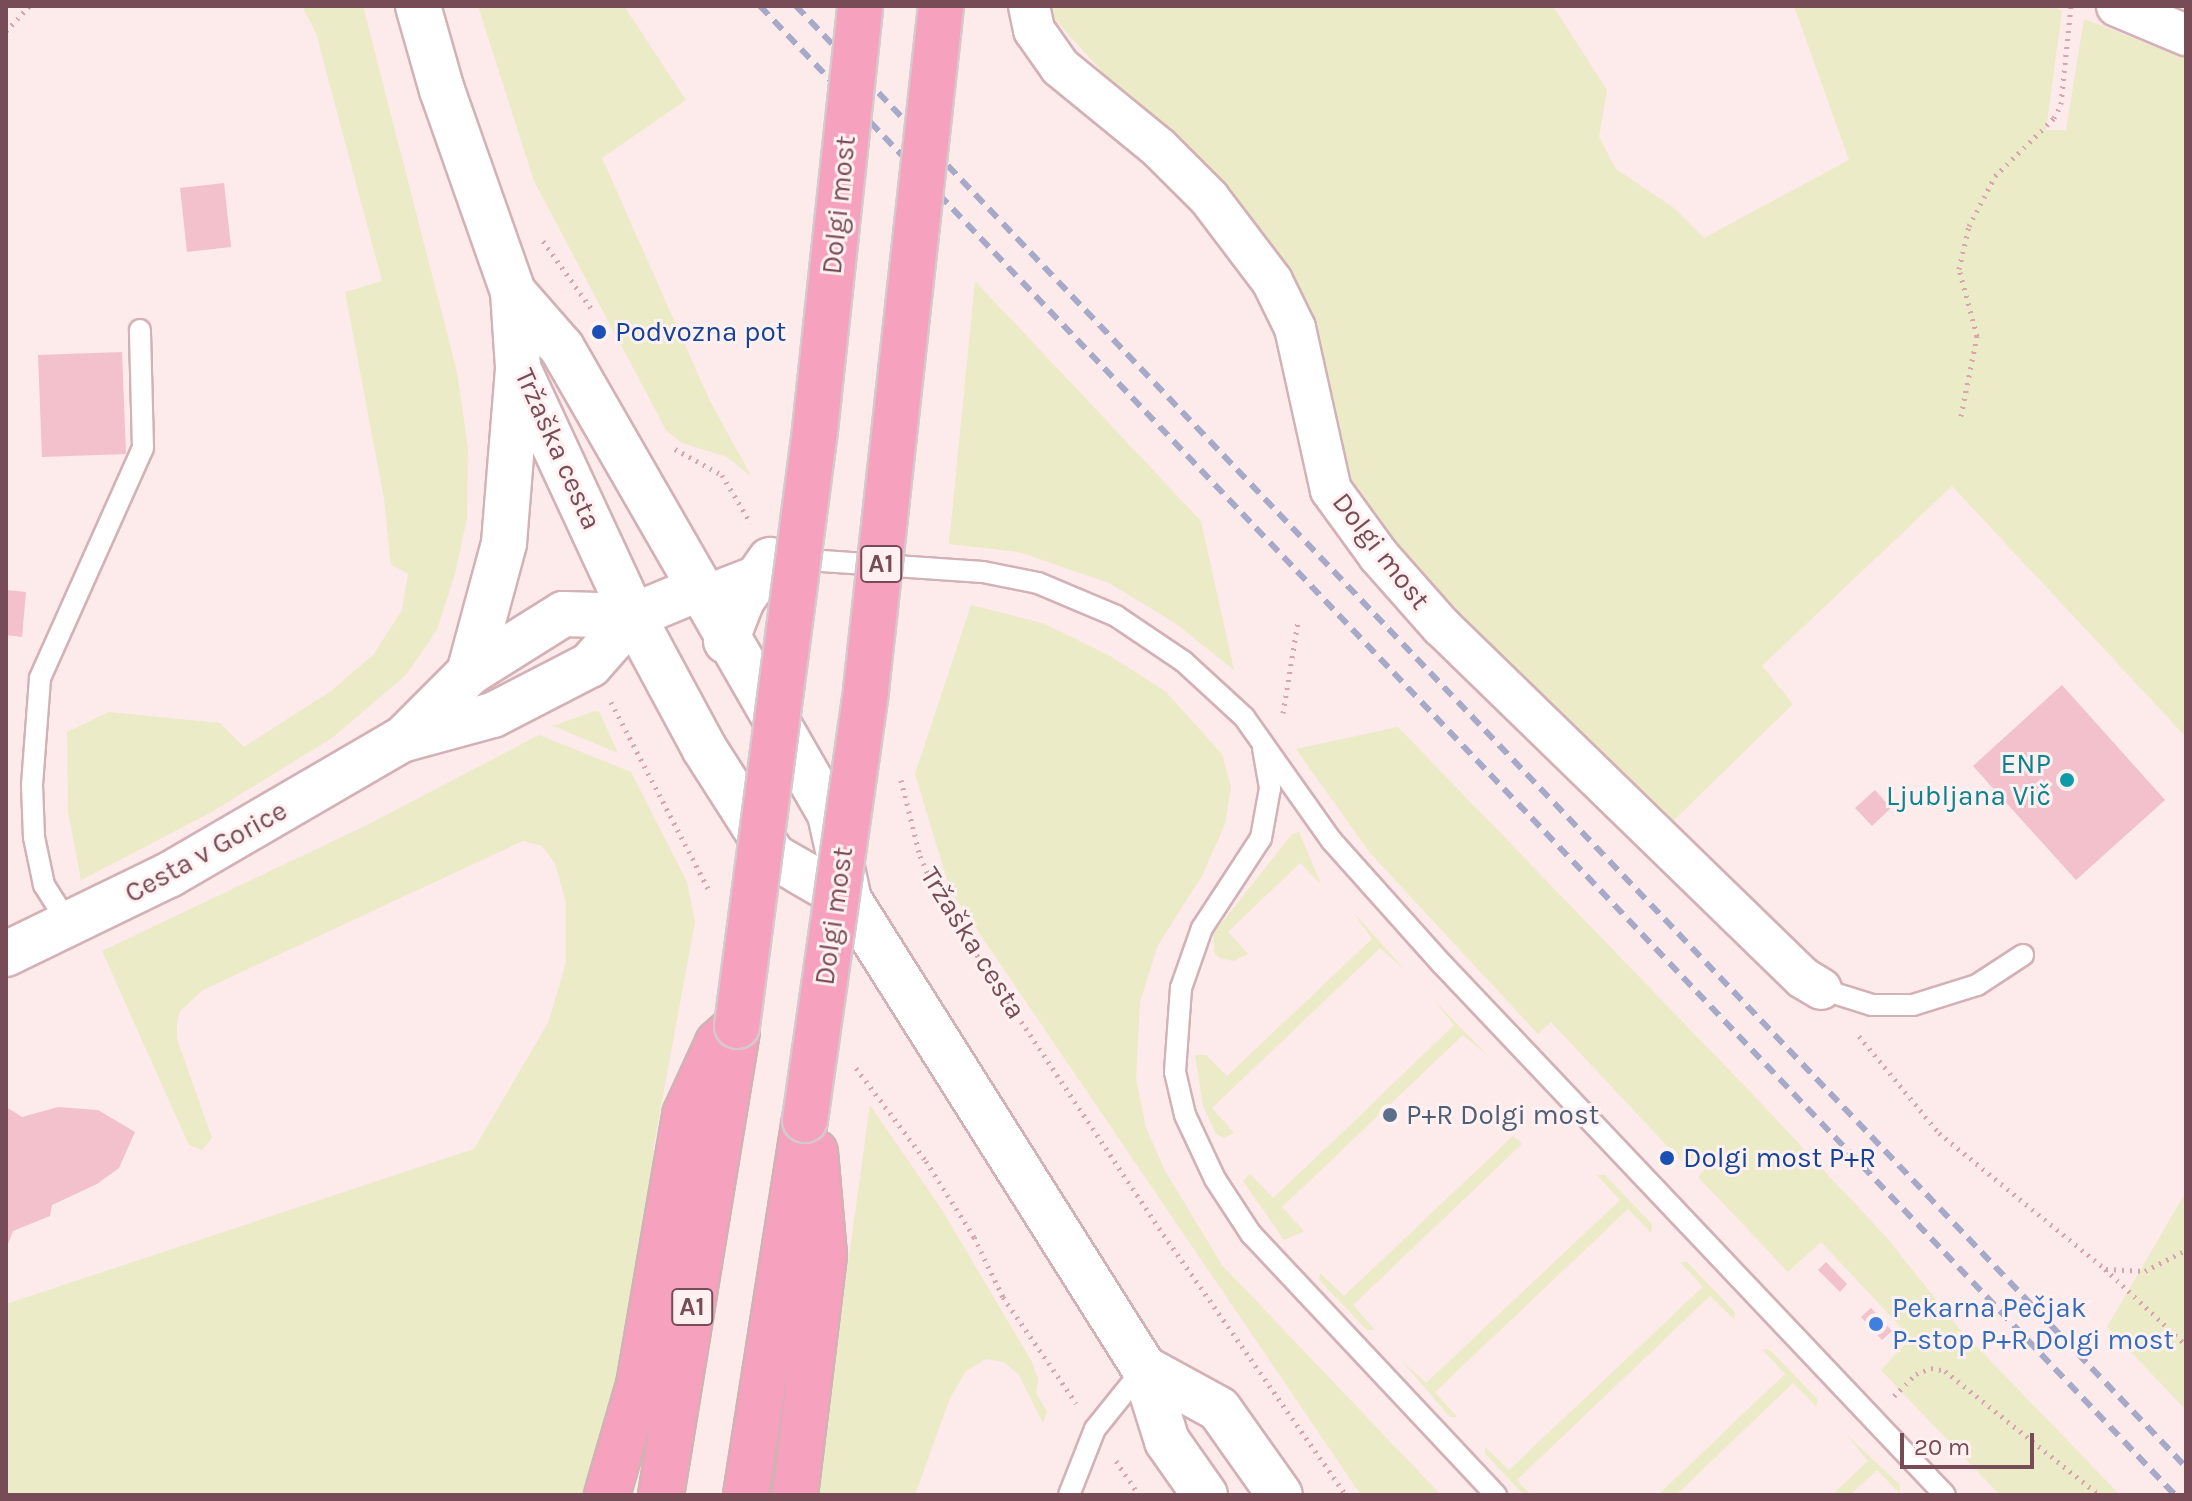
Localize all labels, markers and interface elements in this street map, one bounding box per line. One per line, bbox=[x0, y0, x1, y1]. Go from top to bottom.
street label: Dolgi most bbox=[815, 134, 863, 276]
place label: Podvozna pot bbox=[615, 315, 786, 349]
marker: Podvozna pot bbox=[590, 323, 608, 341]
street label: Tržaška cesta bbox=[508, 363, 608, 535]
street label: Dolgi most bbox=[1325, 486, 1437, 616]
road number: A1 bbox=[859, 542, 903, 586]
place label: ENP Ljubljana Vič bbox=[1886, 747, 2051, 813]
marker: ENP Ljubljana Vič bbox=[2058, 771, 2076, 789]
street label: Cesta v Gorice bbox=[119, 794, 293, 910]
street label: Dolgi most bbox=[808, 845, 860, 987]
street label: Tržaška cesta bbox=[913, 861, 1033, 1025]
place label: P+R Dolgi most bbox=[1406, 1098, 1599, 1132]
marker: P+R Dolgi most bbox=[1381, 1106, 1399, 1124]
place label: Dolgi most P+R bbox=[1683, 1141, 1876, 1175]
marker: Dolgi most P+R bbox=[1658, 1149, 1676, 1167]
road number: A1 bbox=[670, 1285, 714, 1329]
place label: Pekarna Pečjak P-stop P+R Dolgi most bbox=[1892, 1291, 2174, 1357]
marker: Pekarna Pečjak P-stop P+R Dolgi most bbox=[1867, 1315, 1885, 1333]
scale bar bbox=[1904, 1417, 2038, 1467]
text: 20 m bbox=[1914, 1433, 1970, 1461]

